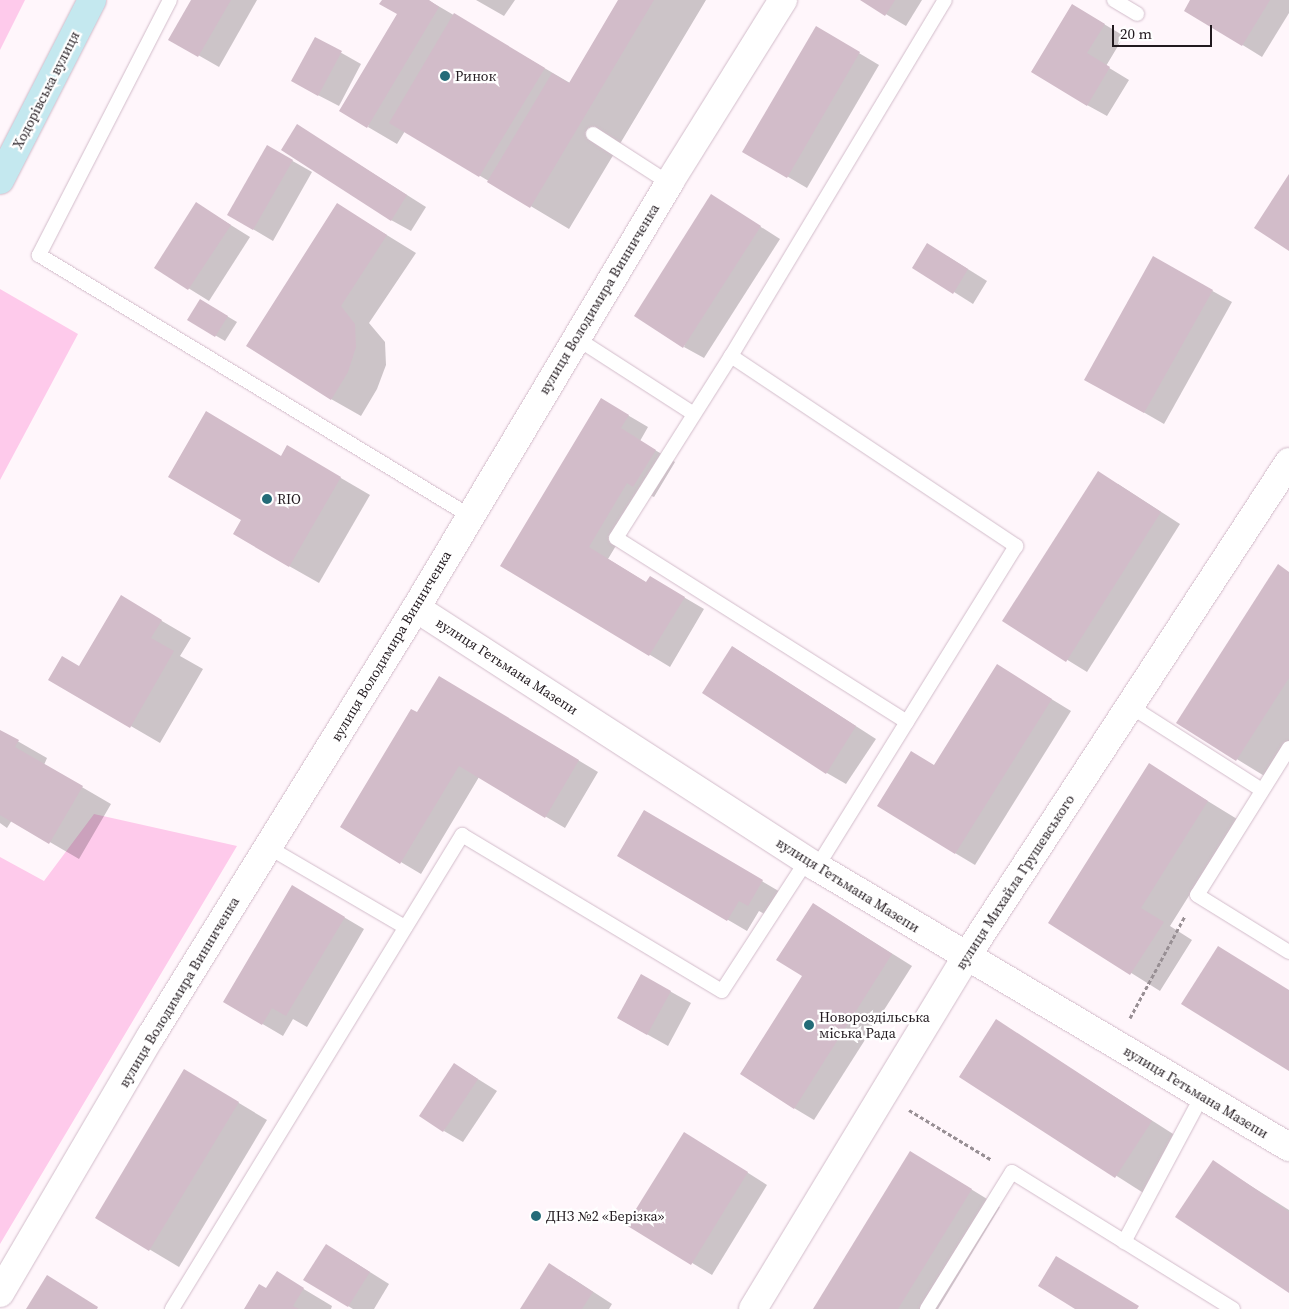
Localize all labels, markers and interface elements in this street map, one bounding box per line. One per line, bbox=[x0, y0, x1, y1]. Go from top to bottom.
scale bar bbox=[1114, 15, 1214, 47]
text: 20 m bbox=[1120, 23, 1152, 44]
street label: Ходорівська вулиця bbox=[9, 28, 83, 152]
place label: Ринок bbox=[455, 68, 496, 84]
marker: Ринок bbox=[439, 70, 451, 82]
street label: вулиця Володимира Винниченка bbox=[535, 201, 663, 397]
place label: RIO bbox=[277, 491, 301, 507]
marker: RIO bbox=[261, 493, 273, 505]
street label: вулиця Володимира Винниченка bbox=[327, 548, 455, 744]
street label: вулиця Гетьмана Мазепи bbox=[433, 614, 581, 718]
street label: вулиця Михайла Грушевського bbox=[952, 791, 1078, 973]
street label: вулиця Гетьмана Мазепи bbox=[773, 834, 923, 936]
street label: вулиця Володимира Винниченка bbox=[115, 894, 243, 1090]
place label: Новороздільська міська Рада bbox=[819, 1009, 930, 1042]
marker: Новороздільська міська Рада bbox=[803, 1019, 815, 1031]
street label: вулиця Гетьмана Мазепи bbox=[1121, 1042, 1271, 1142]
place label: ДНЗ №2 «Берізка» bbox=[546, 1208, 664, 1224]
marker: ДНЗ №2 «Берізка» bbox=[530, 1210, 542, 1222]

